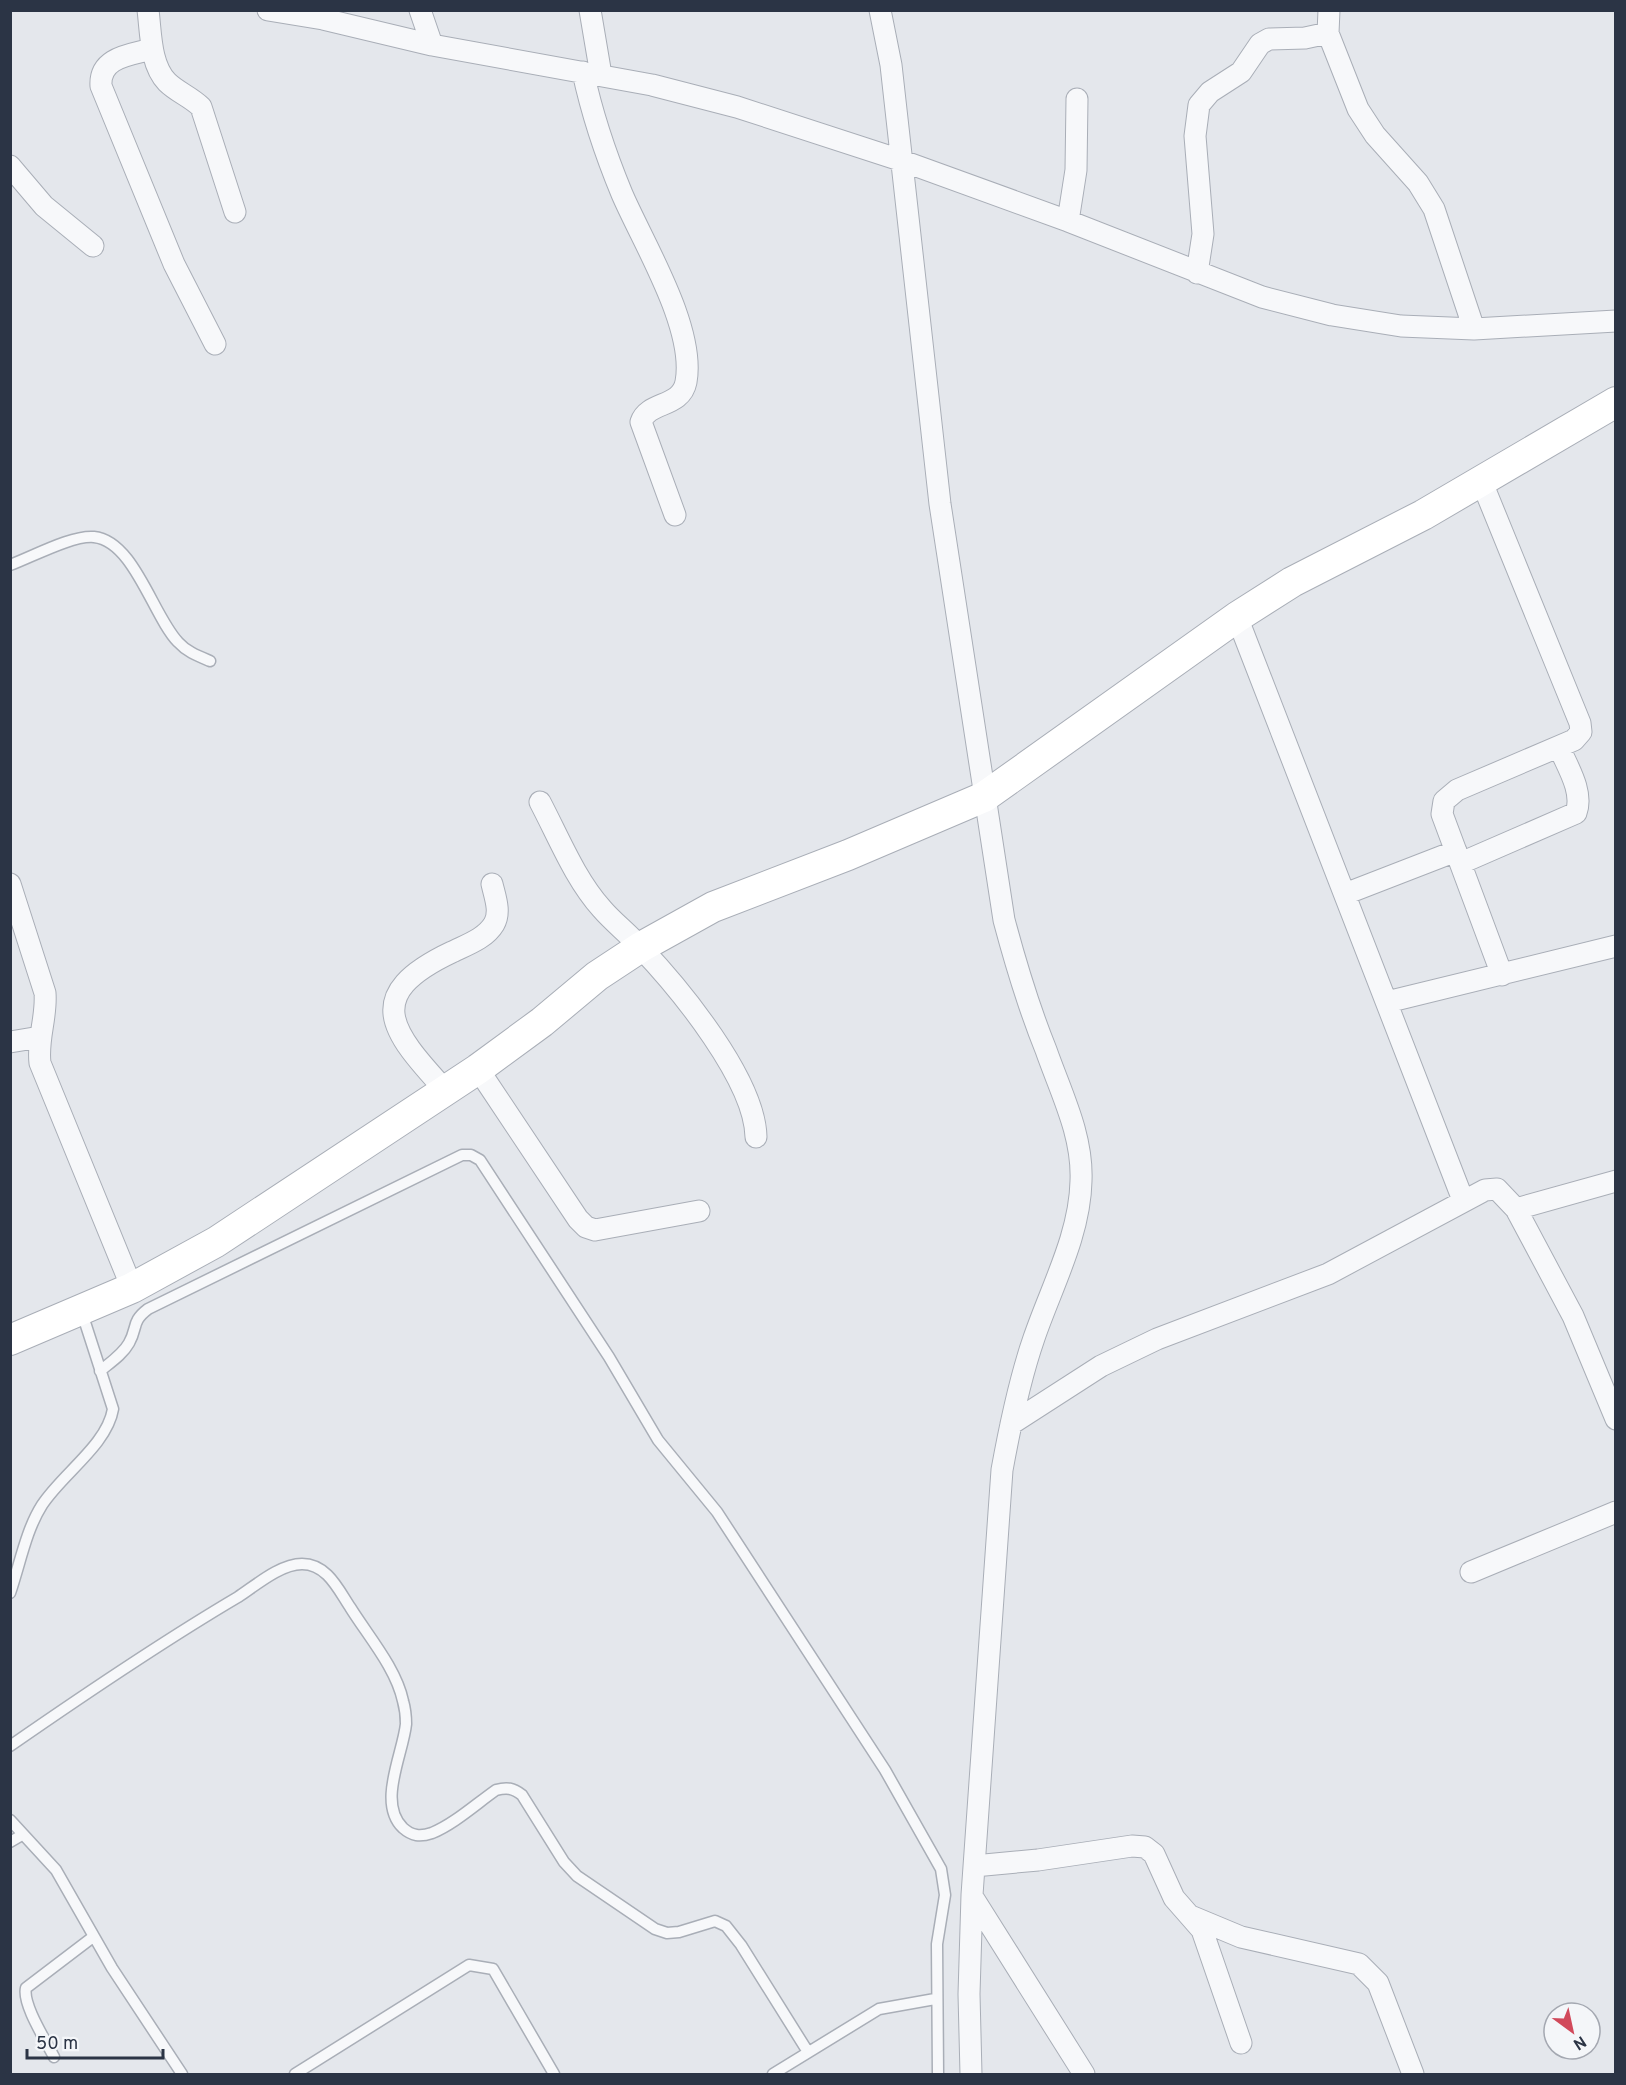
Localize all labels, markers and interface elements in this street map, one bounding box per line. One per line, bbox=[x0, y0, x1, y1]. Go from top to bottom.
north arrow bbox=[1542, 2001, 1602, 2061]
scale bar bbox=[27, 2022, 164, 2060]
text: N bbox=[1569, 2030, 1589, 2053]
text: 50 m bbox=[36, 2033, 78, 2056]

